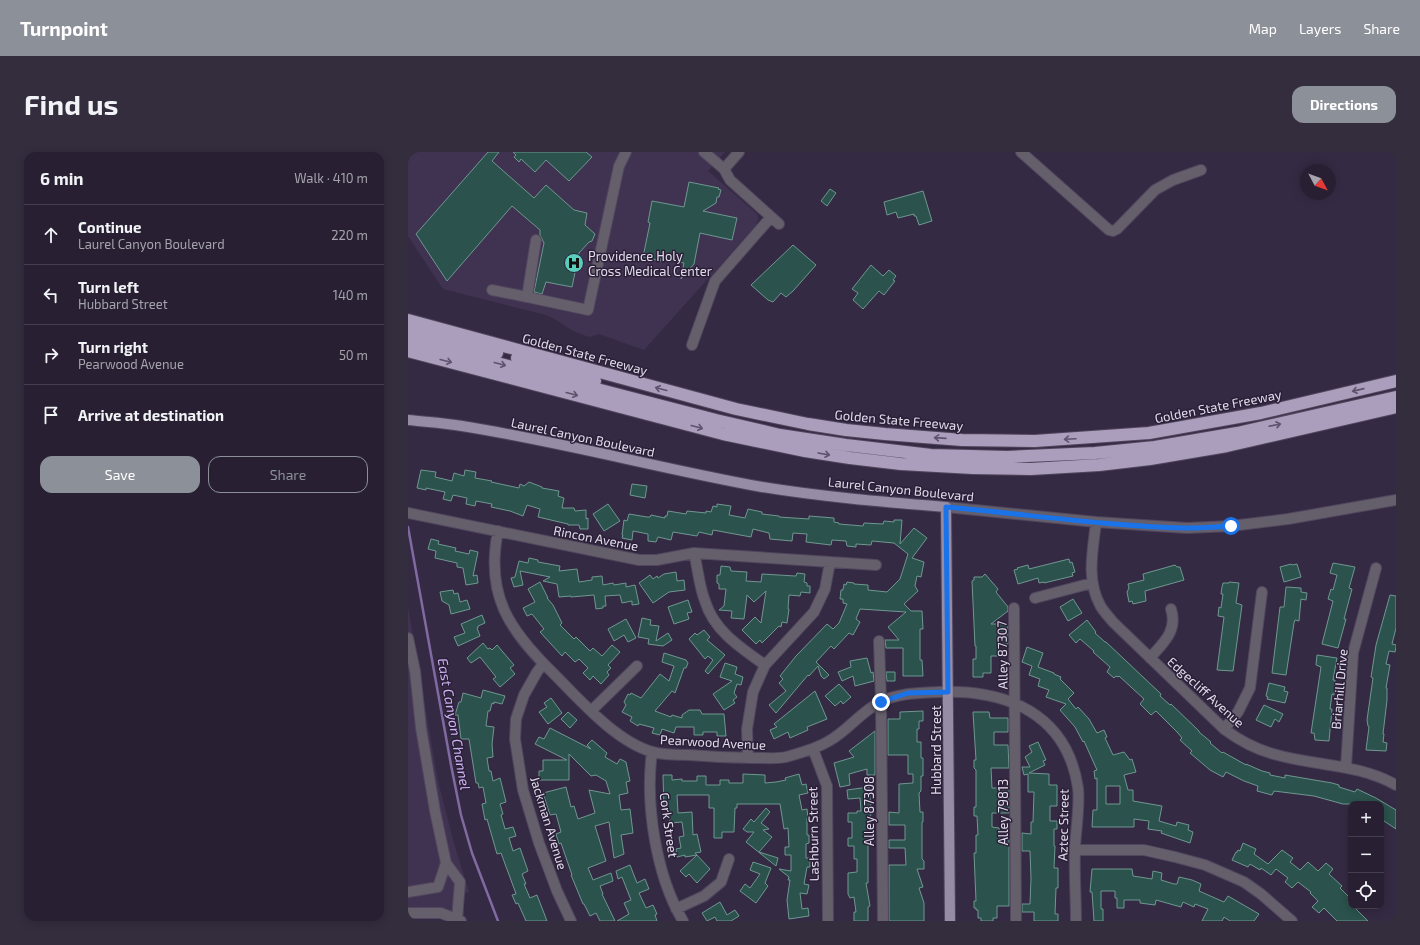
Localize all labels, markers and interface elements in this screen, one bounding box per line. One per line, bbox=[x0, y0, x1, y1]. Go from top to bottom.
text: Turnpoint bbox=[20, 17, 108, 40]
text: Map bbox=[1249, 20, 1277, 37]
text: Layers bbox=[1299, 20, 1341, 37]
text: Share bbox=[1363, 20, 1400, 37]
button: Directions bbox=[1292, 86, 1396, 123]
text: Find us bbox=[24, 87, 118, 121]
north arrow bbox=[1300, 164, 1336, 200]
text: 6 min bbox=[40, 168, 84, 188]
text: Walk · 410 m bbox=[294, 170, 368, 186]
text: Continue bbox=[78, 218, 141, 236]
icon: ahead bbox=[40, 224, 62, 246]
text: 220 m bbox=[331, 227, 368, 243]
text: Laurel Canyon Boulevard bbox=[78, 236, 225, 252]
place label: Providence Holy Cross Medical Center bbox=[588, 248, 712, 279]
hospital icon: Providence Holy Cross Medical Center bbox=[563, 252, 585, 274]
text: Turn left bbox=[78, 278, 139, 296]
icon: left bbox=[40, 284, 62, 306]
text: 140 m bbox=[333, 287, 368, 303]
text: Hubbard Street bbox=[78, 296, 168, 312]
street label: Golden State Freeway bbox=[521, 330, 649, 378]
text: Turn right bbox=[78, 338, 148, 356]
icon: right bbox=[40, 344, 62, 366]
text: 50 m bbox=[339, 347, 368, 363]
text: Pearwood Avenue bbox=[78, 356, 184, 372]
one-way arrow bbox=[439, 358, 452, 365]
one-way arrow bbox=[493, 361, 506, 368]
one-way arrow bbox=[655, 385, 668, 392]
street label: Golden State Freeway bbox=[1153, 386, 1283, 426]
one-way arrow bbox=[1352, 387, 1365, 395]
one-way arrow bbox=[565, 391, 578, 398]
icon: arrive bbox=[40, 404, 62, 426]
text: Arrive at destination bbox=[78, 406, 224, 424]
street label: Golden State Freeway bbox=[834, 406, 964, 434]
street label: Laurel Canyon Boulevard bbox=[510, 414, 656, 460]
one-way arrow bbox=[1268, 420, 1281, 428]
one-way arrow bbox=[690, 424, 703, 432]
one-way arrow bbox=[934, 435, 947, 442]
one-way arrow bbox=[1064, 435, 1077, 443]
one-way arrow bbox=[817, 450, 830, 458]
button: Save bbox=[40, 456, 200, 493]
button: Share bbox=[208, 456, 368, 493]
street label: Laurel Canyon Boulevard bbox=[827, 473, 975, 505]
route start bbox=[1222, 517, 1240, 535]
street label: Rincon Avenue bbox=[552, 522, 640, 554]
street label: Alley 87307 bbox=[993, 620, 1011, 689]
street label: Briarhill Drive bbox=[1328, 648, 1350, 730]
street label: Edgecliff Avenue bbox=[1164, 653, 1248, 731]
water label: East Canyon Channel bbox=[435, 657, 474, 791]
route end bbox=[872, 693, 890, 711]
street label: Hubbard Street bbox=[928, 705, 944, 795]
street label: Pearwood Avenue bbox=[660, 731, 766, 753]
street label: Jackman Avenue bbox=[527, 774, 571, 872]
street label: Alley 87308 bbox=[861, 776, 877, 846]
street label: Alley 79813 bbox=[995, 779, 1011, 845]
street label: Lashburn Street bbox=[804, 787, 822, 881]
street label: Aztec Street bbox=[1054, 789, 1072, 861]
street label: Cork Street bbox=[657, 791, 681, 859]
map controls bbox=[1348, 801, 1384, 909]
button: + bbox=[1348, 801, 1384, 837]
button: − bbox=[1348, 837, 1384, 873]
button: locate bbox=[1348, 873, 1384, 909]

